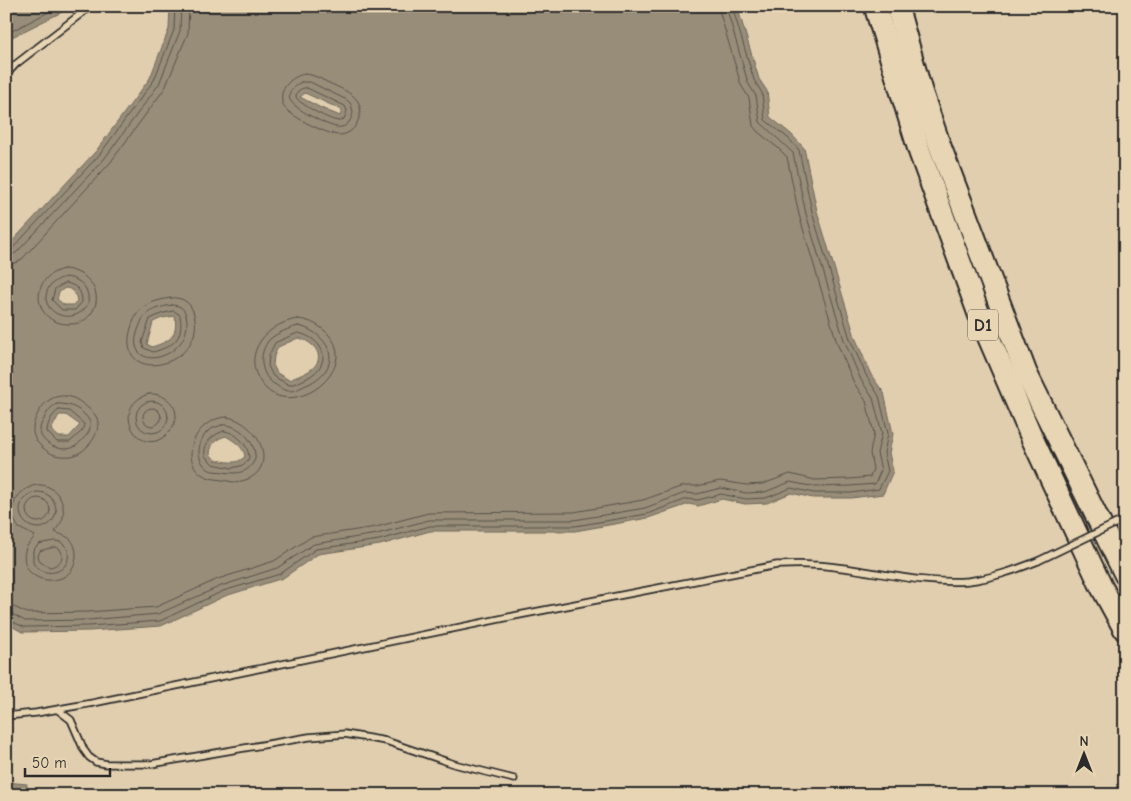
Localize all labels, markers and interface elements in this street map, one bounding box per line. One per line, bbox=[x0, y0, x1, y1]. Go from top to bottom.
road number: D1 bbox=[968, 310, 998, 340]
north arrow bbox=[1058, 728, 1108, 778]
text: N bbox=[1079, 733, 1089, 750]
scale bar bbox=[25, 746, 110, 778]
text: 50 m bbox=[32, 754, 67, 772]

